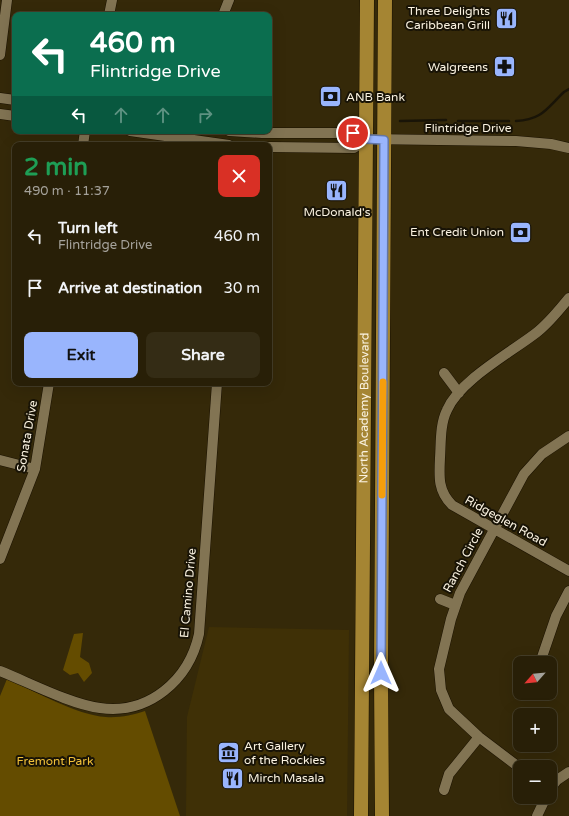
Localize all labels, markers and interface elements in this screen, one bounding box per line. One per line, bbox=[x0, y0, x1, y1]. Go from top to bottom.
place label: Three Delights Caribbean Grill bbox=[406, 4, 490, 32]
restaurant icon: Three Delights Caribbean Grill bbox=[493, 5, 519, 31]
text: 460 m bbox=[90, 26, 176, 60]
icon: left bbox=[24, 28, 76, 80]
pharmacy icon: Walgreens bbox=[491, 54, 517, 80]
text: Flintridge Drive bbox=[90, 60, 221, 82]
place label: Walgreens bbox=[428, 60, 488, 74]
bank icon: ANB Bank bbox=[317, 84, 343, 110]
place label: ANB Bank bbox=[346, 90, 405, 104]
icon: left bbox=[68, 104, 90, 126]
icon: ahead bbox=[110, 104, 132, 126]
icon: ahead bbox=[152, 104, 174, 126]
icon: right bbox=[194, 104, 216, 126]
pin bbox=[336, 116, 370, 150]
street label: Flintridge Drive bbox=[424, 121, 512, 135]
icon: arrive bbox=[342, 122, 364, 144]
text: 2 min bbox=[24, 153, 88, 182]
button: close bbox=[218, 155, 260, 197]
restaurant icon: McDonald's bbox=[324, 178, 350, 204]
text: 490 m · 11:37 bbox=[24, 183, 110, 199]
place label: McDonald's bbox=[304, 205, 371, 219]
text: Turn left bbox=[58, 219, 118, 237]
bank icon: Ent Credit Union bbox=[507, 219, 533, 245]
icon: left bbox=[24, 225, 46, 247]
place label: Ent Credit Union bbox=[410, 225, 504, 239]
text: 460 m bbox=[214, 227, 260, 245]
text: Flintridge Drive bbox=[58, 237, 152, 253]
icon: arrive bbox=[24, 277, 46, 299]
text: Arrive at destination bbox=[58, 279, 202, 297]
text: 30 m bbox=[223, 279, 260, 297]
button: Exit bbox=[24, 332, 138, 378]
button: Share bbox=[146, 332, 260, 378]
street label: North Academy Boulevard bbox=[356, 333, 372, 484]
street label: Sonata Drive bbox=[14, 399, 40, 473]
street label: Ridgeglen Road bbox=[463, 493, 549, 549]
street label: Ranch Circle bbox=[440, 525, 486, 595]
street label: El Camino Drive bbox=[177, 547, 199, 639]
position arrow bbox=[360, 652, 402, 694]
north arrow bbox=[513, 656, 557, 700]
map controls bbox=[513, 656, 557, 804]
button: + bbox=[513, 708, 557, 752]
place label: Art Gallery of the Rockies bbox=[244, 739, 325, 767]
museum icon: Art Gallery of the Rockies bbox=[216, 740, 242, 766]
park label: Fremont Park bbox=[17, 754, 94, 768]
button: − bbox=[513, 760, 557, 804]
restaurant icon: Mirch Masala bbox=[219, 765, 245, 791]
place label: Mirch Masala bbox=[248, 771, 324, 785]

